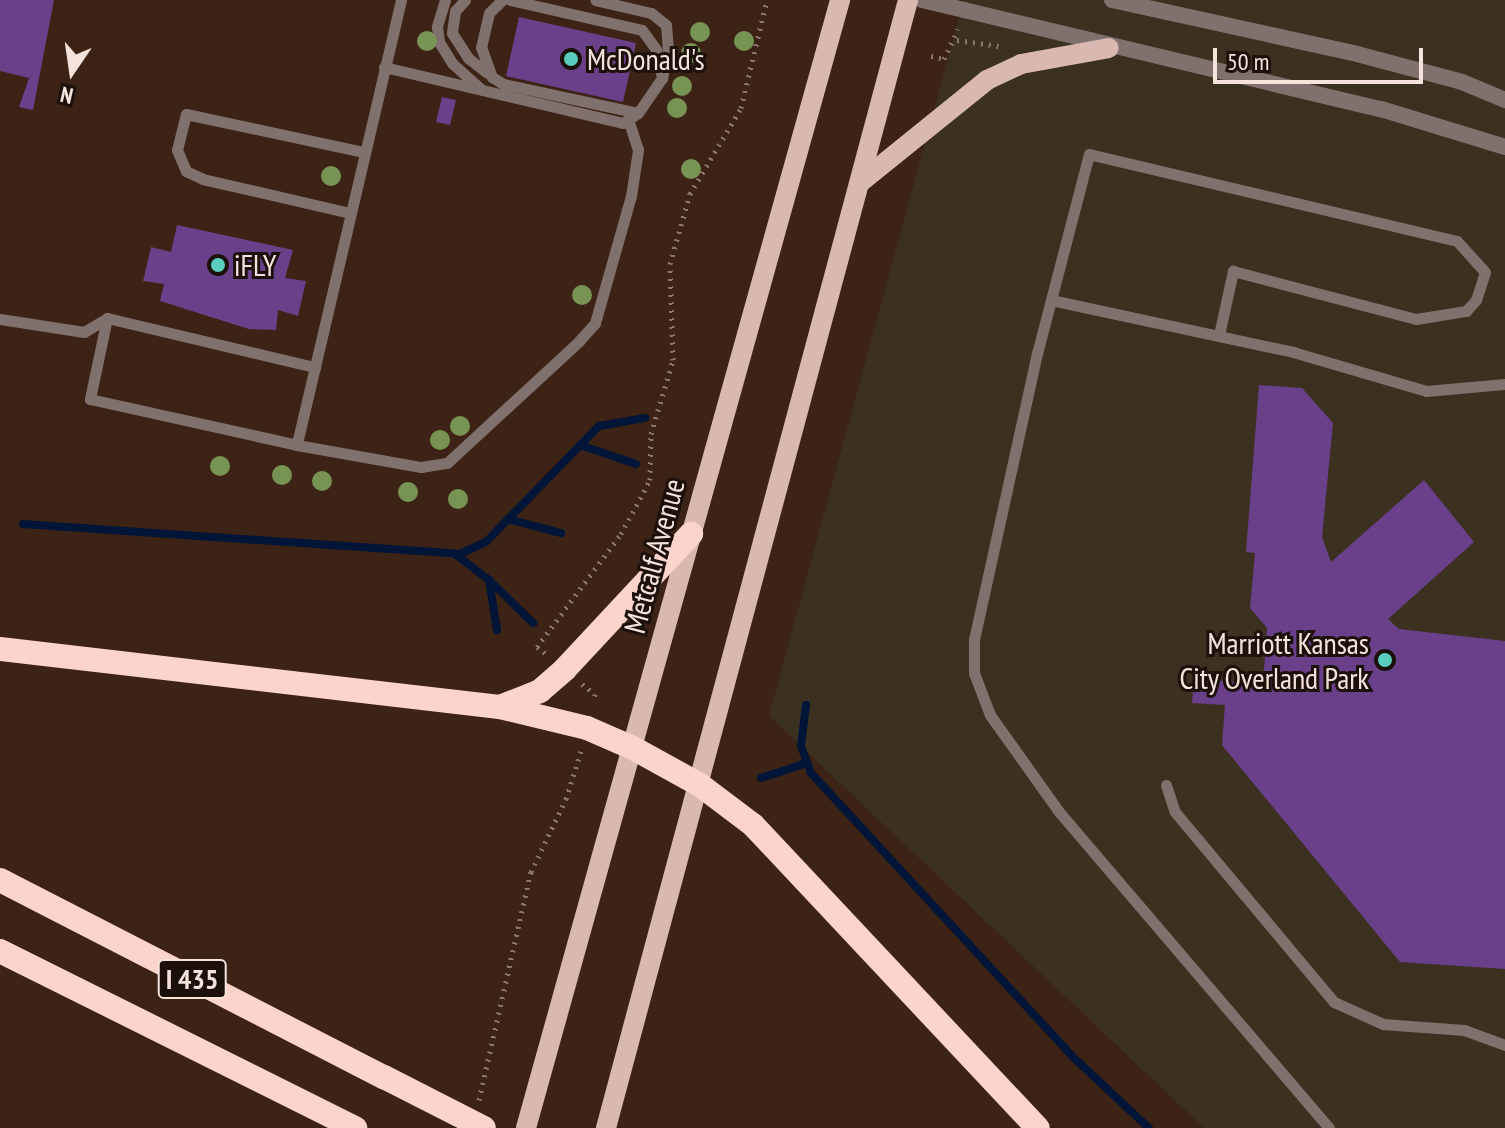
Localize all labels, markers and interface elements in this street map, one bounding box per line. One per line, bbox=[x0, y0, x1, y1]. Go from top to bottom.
north arrow bbox=[32, 32, 112, 112]
scale bar bbox=[1217, 32, 1427, 82]
place label: McDonald's bbox=[587, 41, 705, 77]
text: 50 m bbox=[1227, 46, 1269, 77]
marker: McDonald's bbox=[562, 50, 580, 68]
text: N bbox=[58, 80, 76, 110]
place label: iFLY bbox=[234, 247, 276, 283]
marker: iFLY bbox=[209, 256, 227, 274]
street label: Metcalf Avenue bbox=[616, 474, 692, 638]
place label: Marriott Kansas City Overland Park bbox=[1179, 625, 1369, 696]
marker: Marriott Kansas City Overland Park bbox=[1376, 651, 1394, 669]
road number: I 435 bbox=[156, 955, 228, 1003]

